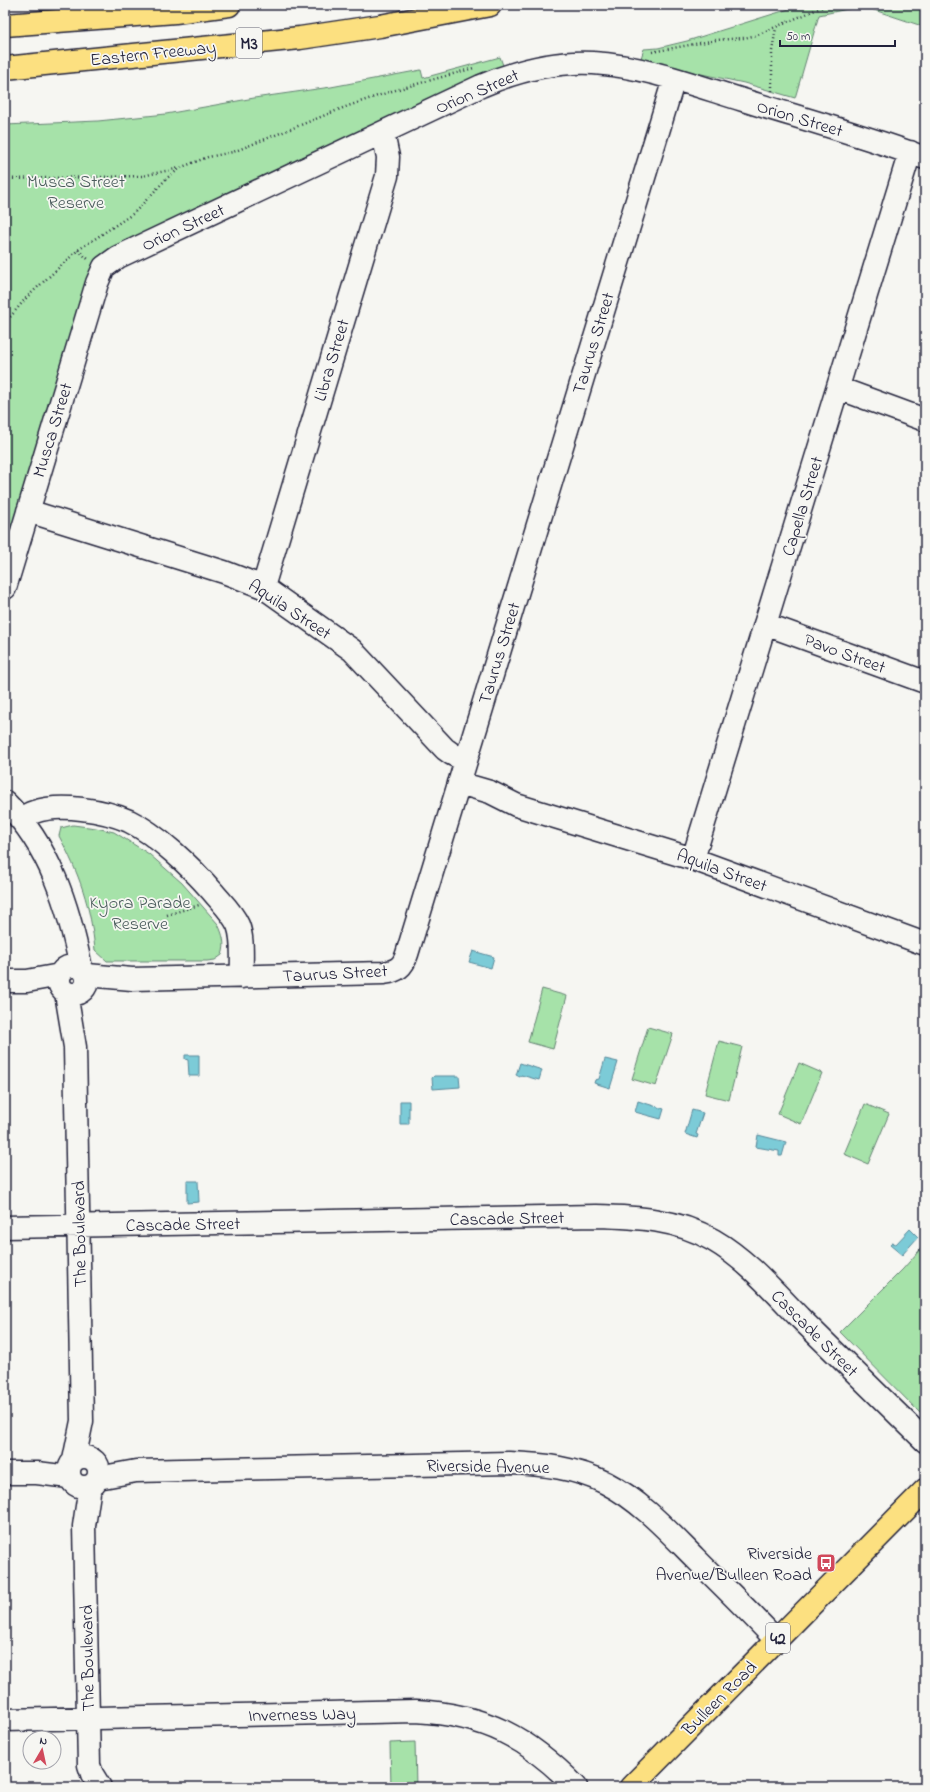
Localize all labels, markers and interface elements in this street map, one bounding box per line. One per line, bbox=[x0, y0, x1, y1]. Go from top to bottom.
scale bar bbox=[780, 22, 895, 48]
road number: M3 bbox=[236, 28, 262, 58]
text: 50 m bbox=[786, 28, 810, 46]
street label: Eastern Freeway bbox=[89, 35, 217, 75]
street label: Orion Street bbox=[432, 64, 524, 122]
street label: Orion Street bbox=[753, 95, 846, 145]
park label: Musca Street Reserve bbox=[27, 170, 125, 217]
street label: Orion Street bbox=[138, 198, 230, 259]
street label: Taurus Street bbox=[567, 290, 623, 398]
street label: Libra Street bbox=[308, 316, 358, 405]
street label: Musca Street bbox=[27, 380, 81, 481]
street label: Capella Street bbox=[776, 453, 831, 560]
street label: Aquila Street bbox=[242, 574, 336, 647]
street label: Taurus Street bbox=[473, 600, 529, 708]
street label: Pavo Street bbox=[800, 628, 889, 682]
street label: Aquila Street bbox=[672, 843, 770, 900]
park label: Kyora Parade Reserve bbox=[90, 891, 191, 938]
street label: Taurus Street bbox=[282, 959, 388, 991]
street label: The Boulevard bbox=[67, 1180, 95, 1287]
street label: Cascade Street bbox=[450, 1206, 565, 1234]
street label: Cascade Street bbox=[126, 1212, 241, 1240]
street label: Cascade Street bbox=[764, 1285, 863, 1384]
street label: Riverside Avenue bbox=[426, 1454, 551, 1482]
place label: Riverside Avenue/Bulleen Road bbox=[656, 1542, 813, 1589]
bus stop icon: Riverside Avenue/Bulleen Road bbox=[815, 1552, 837, 1574]
street label: The Boulevard bbox=[75, 1604, 103, 1711]
road number: 42 bbox=[766, 1623, 790, 1653]
street label: Bulleen Road bbox=[676, 1656, 764, 1744]
street label: Inverness Way bbox=[248, 1702, 356, 1730]
north arrow bbox=[22, 1730, 62, 1770]
text: N bbox=[38, 1733, 48, 1750]

